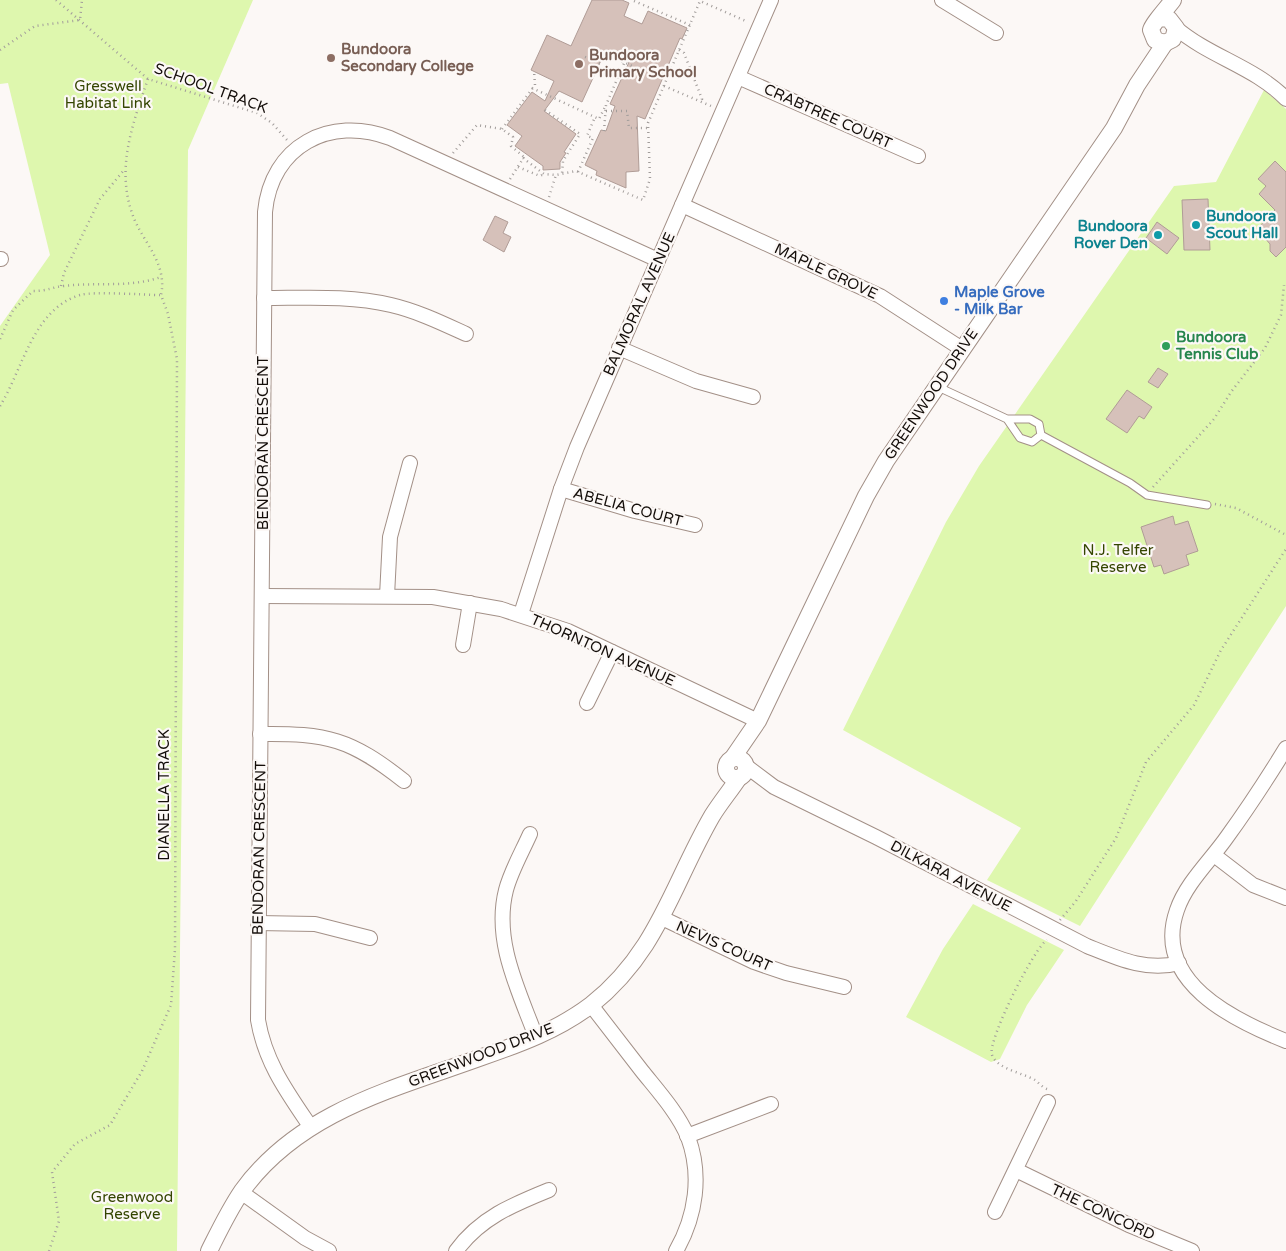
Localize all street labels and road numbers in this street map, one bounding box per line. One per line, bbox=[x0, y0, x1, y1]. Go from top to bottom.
street label: SCHOOL TRACK bbox=[152, 59, 270, 117]
street label: CRABTREE COURT bbox=[761, 80, 895, 152]
street label: BALMORAL AVENUE bbox=[599, 230, 679, 378]
street label: MAPLE GROVE bbox=[772, 239, 880, 303]
street label: GREENWOOD DRIVE bbox=[880, 325, 982, 463]
street label: BENDORAN CRESCENT bbox=[254, 356, 272, 530]
street label: ABELIA COURT bbox=[571, 484, 685, 530]
street label: THORNTON AVENUE bbox=[528, 610, 678, 690]
street label: DIANELLA TRACK bbox=[155, 729, 173, 861]
street label: BENDORAN CRESCENT bbox=[248, 761, 270, 935]
street label: DILKARA AVENUE bbox=[887, 837, 1015, 915]
street label: NEVIS COURT bbox=[673, 917, 775, 975]
street label: GREENWOOD DRIVE bbox=[406, 1019, 556, 1091]
street label: THE CONCORD bbox=[1048, 1180, 1158, 1244]

